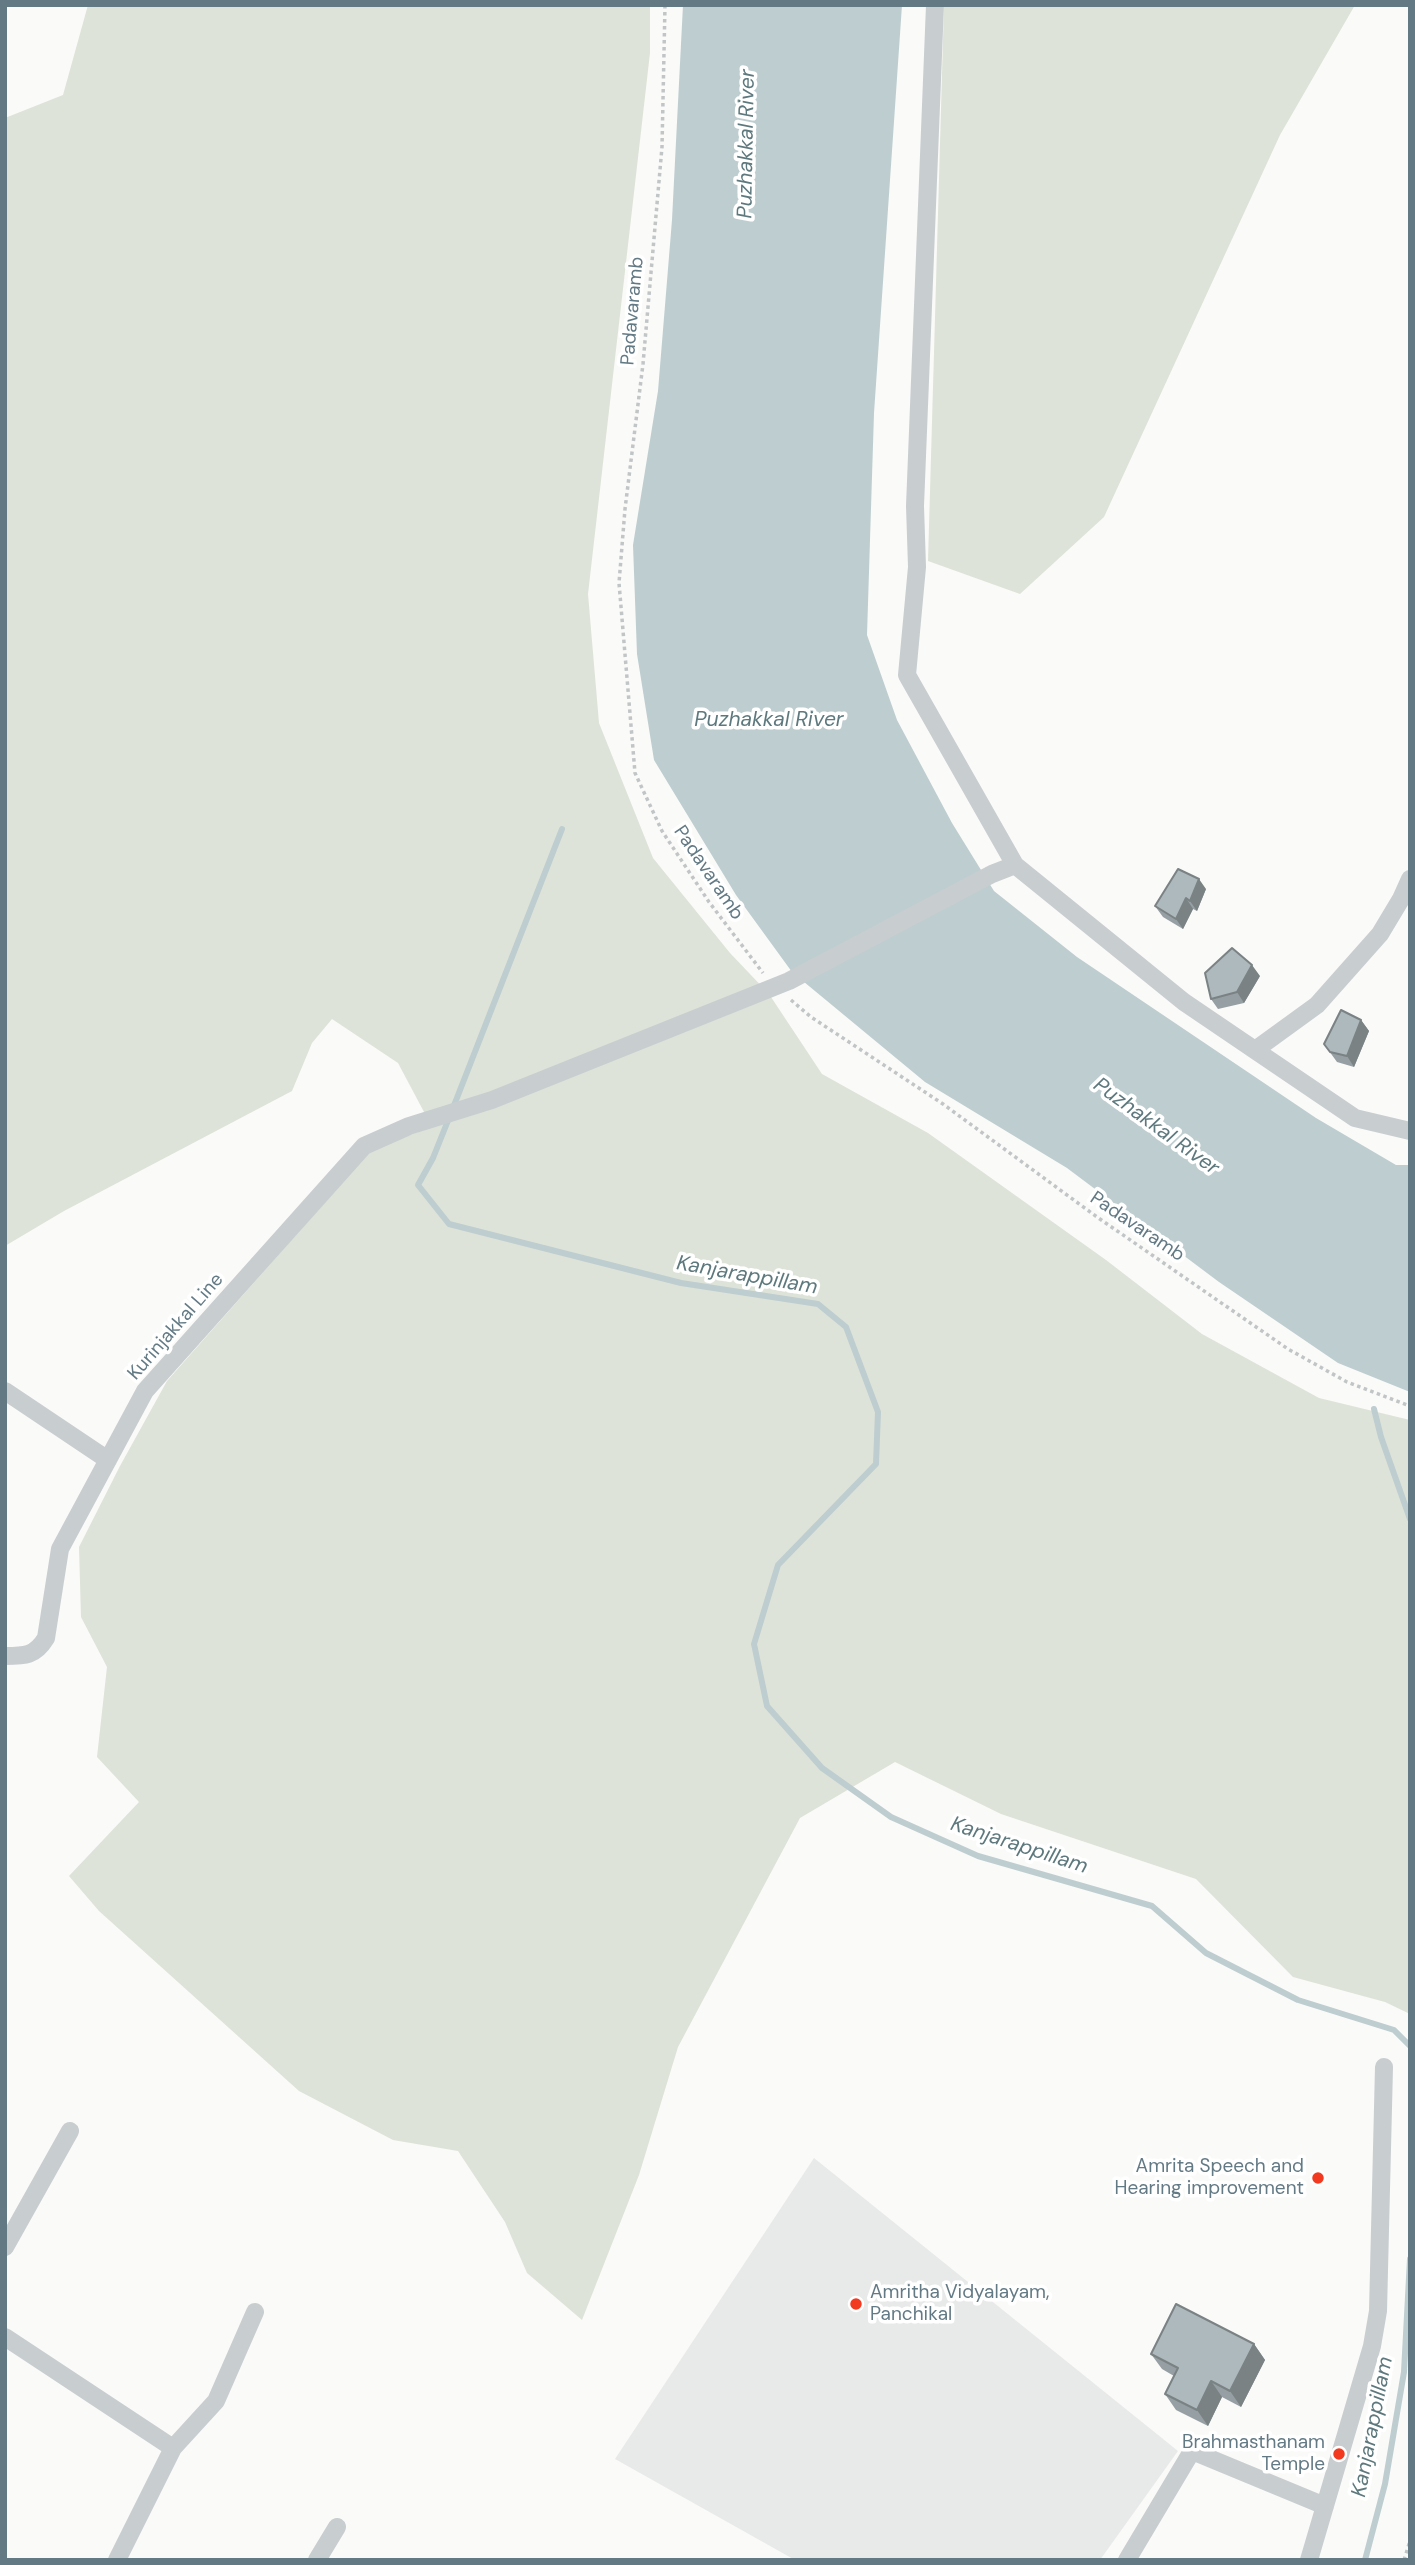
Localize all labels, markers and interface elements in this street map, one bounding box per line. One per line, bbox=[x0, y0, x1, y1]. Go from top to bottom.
water label: Puzhakkal River bbox=[733, 69, 761, 219]
street label: Padavaramb bbox=[617, 256, 649, 366]
water label: Puzhakkal River bbox=[694, 707, 844, 733]
street label: Padavaramb bbox=[668, 821, 748, 925]
water label: Puzhakkal River bbox=[1088, 1073, 1224, 1181]
street label: Padavaramb bbox=[1085, 1187, 1189, 1267]
water label: Kanjarappillam bbox=[675, 1251, 819, 1301]
street label: Kurinjakkal Line bbox=[123, 1269, 229, 1385]
water label: Kanjarappillam bbox=[947, 1812, 1091, 1880]
place label: Amrita Speech and Hearing improvement bbox=[1115, 2156, 1304, 2200]
marker: Amrita Speech and Hearing improvement bbox=[1310, 2170, 1326, 2186]
place label: Amritha Vidyalayam, Panchikal bbox=[870, 2282, 1049, 2326]
marker: Amritha Vidyalayam, Panchikal bbox=[848, 2296, 864, 2312]
water label: Kanjarappillam bbox=[1347, 2355, 1399, 2499]
place label: Brahmasthanam Temple bbox=[1182, 2432, 1325, 2476]
marker: Brahmasthanam Temple bbox=[1331, 2446, 1347, 2462]

